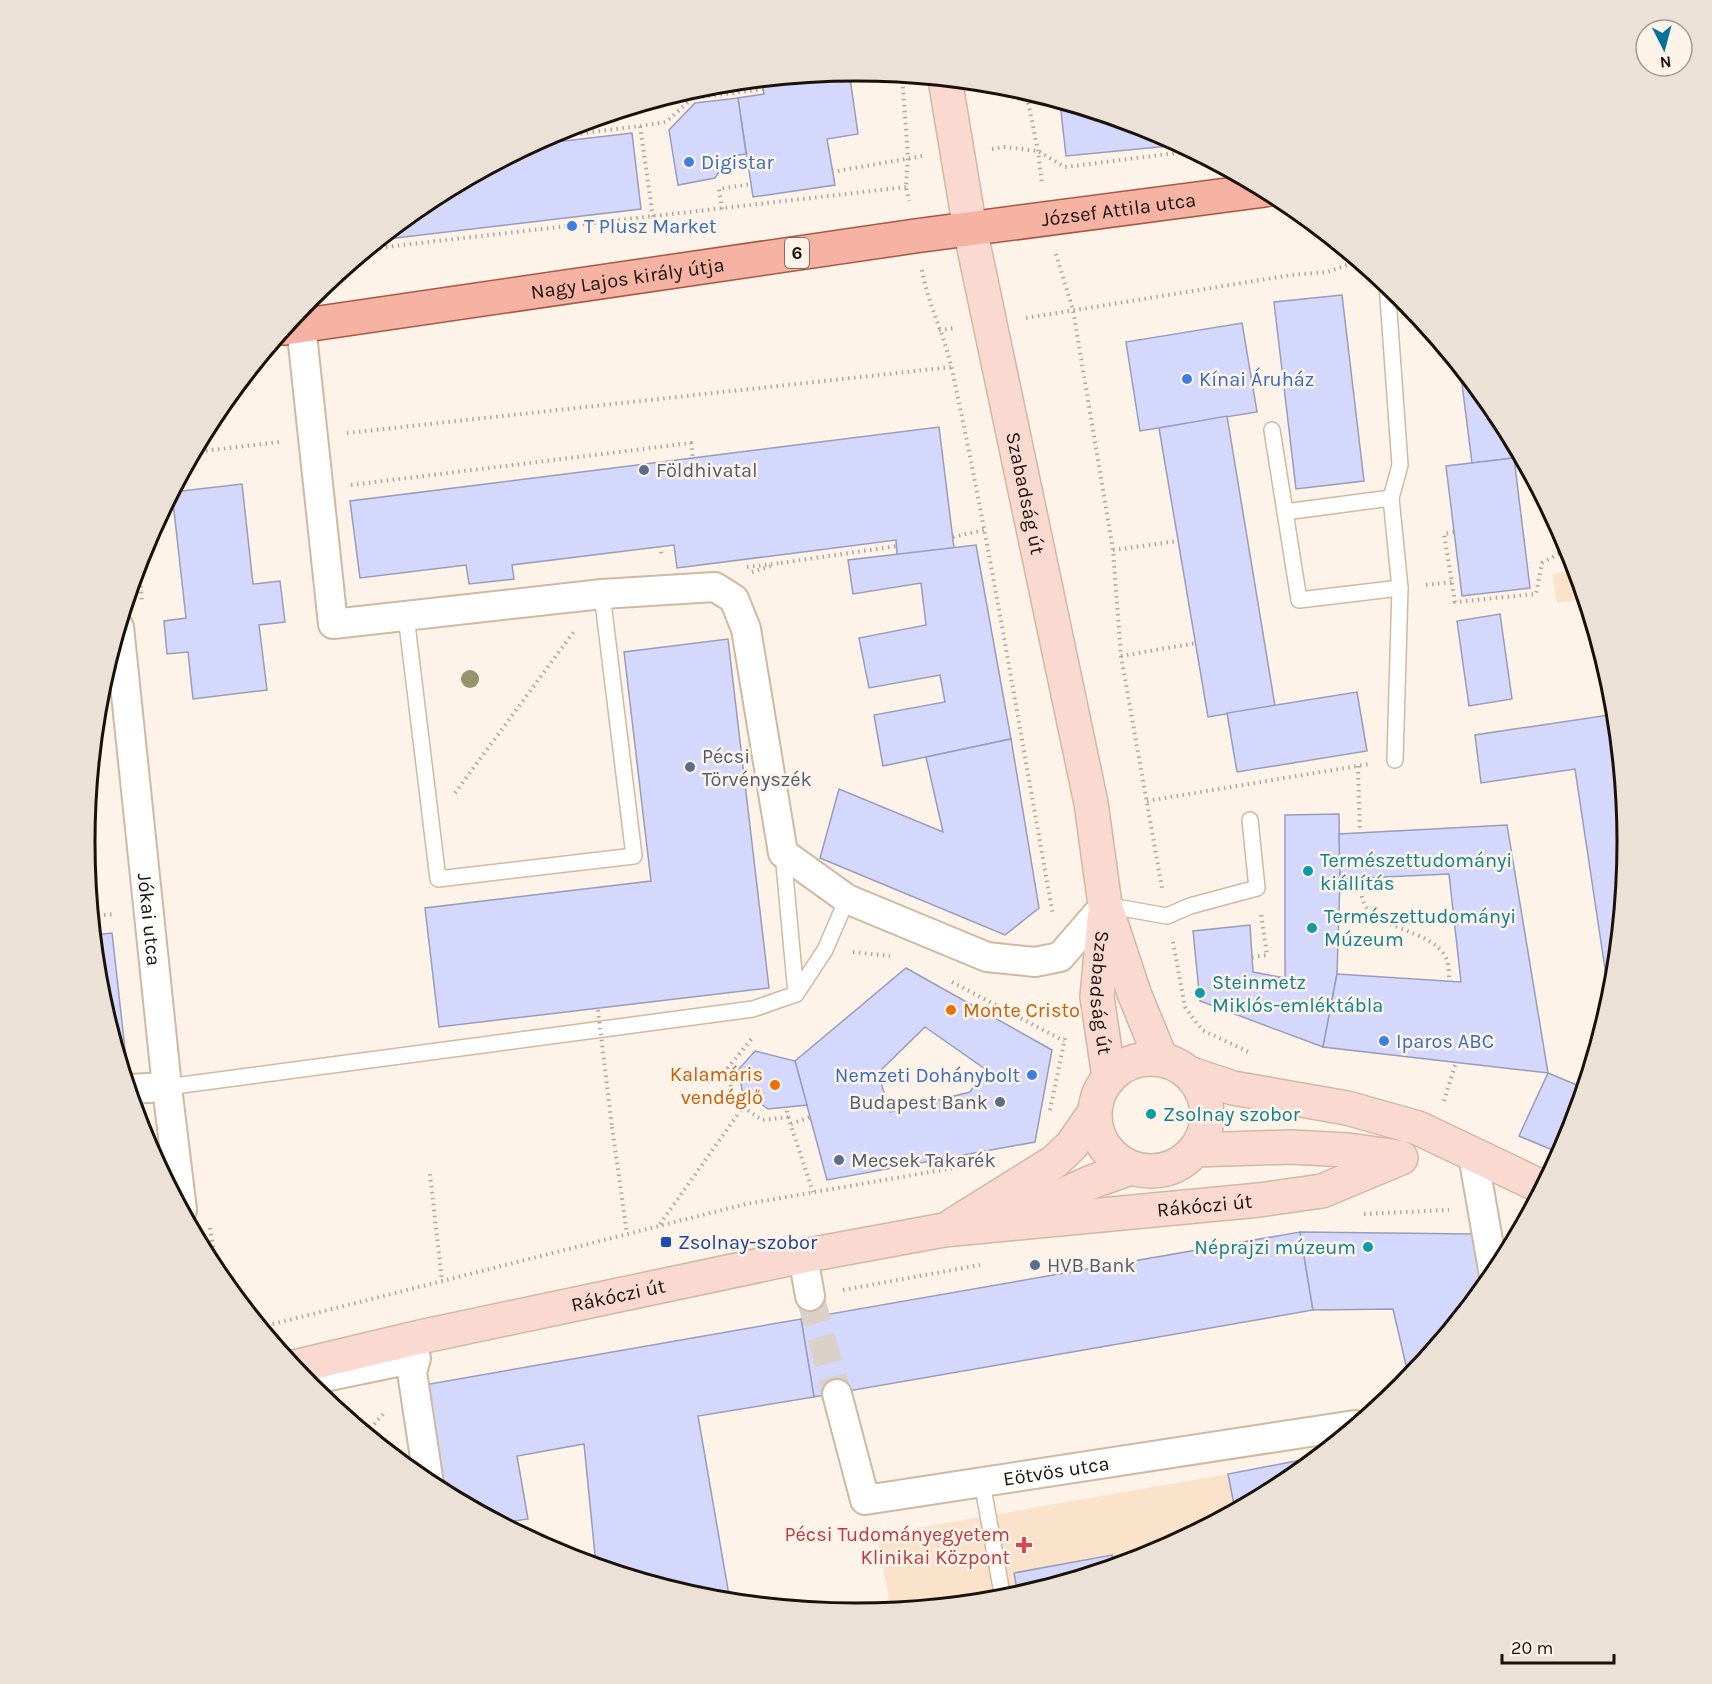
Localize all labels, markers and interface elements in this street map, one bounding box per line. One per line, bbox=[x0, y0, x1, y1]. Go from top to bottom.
north arrow bbox=[1634, 18, 1694, 78]
text: N bbox=[1659, 52, 1672, 72]
place label: Digistar bbox=[701, 151, 774, 174]
marker: Digistar bbox=[682, 155, 696, 169]
street label: József Attila utca bbox=[1040, 188, 1197, 231]
place label: T Plusz Market bbox=[584, 215, 717, 238]
marker: T Plusz Market bbox=[565, 219, 579, 233]
road number: 6 bbox=[785, 238, 809, 268]
street label: Nagy Lajos király útja bbox=[529, 253, 726, 303]
place label: Kínai Áruház bbox=[1199, 367, 1314, 391]
marker: Kínai Áruház bbox=[1180, 372, 1194, 386]
street label: Szabadság út bbox=[1002, 430, 1050, 557]
place label: Földhivatal bbox=[656, 459, 758, 482]
marker: Földhivatal bbox=[637, 463, 651, 477]
place label: Pécsi Törvényszék bbox=[702, 745, 812, 791]
marker: Pécsi Törvényszék bbox=[683, 760, 697, 774]
place label: Természettudományi kiállítás bbox=[1320, 849, 1512, 895]
marker: Természettudományi kiállítás bbox=[1301, 864, 1315, 878]
street label: Jókai utca bbox=[133, 872, 166, 967]
place label: Természettudományi Múzeum bbox=[1324, 905, 1516, 951]
marker: Természettudományi Múzeum bbox=[1305, 921, 1319, 935]
street label: Szabadság út bbox=[1085, 930, 1117, 1057]
place label: Steinmetz Miklós-emléktábla bbox=[1212, 971, 1383, 1017]
marker: Steinmetz Miklós-emléktábla bbox=[1193, 986, 1207, 1000]
place label: Monte Cristo bbox=[963, 999, 1080, 1022]
marker: Monte Cristo bbox=[944, 1003, 958, 1017]
place label: Iparos ABC bbox=[1396, 1030, 1494, 1053]
marker: Iparos ABC bbox=[1377, 1034, 1391, 1048]
place label: Kalamáris vendéglő bbox=[670, 1063, 763, 1109]
place label: Nemzeti Dohánybolt bbox=[835, 1064, 1020, 1087]
marker: Nemzeti Dohánybolt bbox=[1025, 1068, 1039, 1082]
marker: Kalamáris vendéglő bbox=[768, 1078, 782, 1092]
place label: Budapest Bank bbox=[849, 1091, 988, 1114]
marker: Budapest Bank bbox=[993, 1095, 1007, 1109]
place label: Zsolnay szobor bbox=[1163, 1103, 1301, 1126]
marker: Zsolnay szobor bbox=[1144, 1107, 1158, 1121]
place label: Mecsek Takarék bbox=[851, 1149, 996, 1172]
marker: Mecsek Takarék bbox=[832, 1153, 846, 1167]
street label: Rákóczi út bbox=[1156, 1189, 1254, 1221]
place label: Zsolnay-szobor bbox=[678, 1231, 818, 1254]
marker: Zsolnay-szobor bbox=[659, 1235, 673, 1249]
place label: Néprajzi múzeum bbox=[1194, 1236, 1356, 1259]
marker: Néprajzi múzeum bbox=[1361, 1240, 1375, 1254]
place label: HVB Bank bbox=[1047, 1254, 1136, 1277]
marker: HVB Bank bbox=[1028, 1258, 1042, 1272]
street label: Rákóczi út bbox=[569, 1274, 668, 1316]
street label: Eötvös utca bbox=[1002, 1451, 1111, 1490]
place label: Pécsi Tudományegyetem Klinikai Központ bbox=[785, 1523, 1010, 1569]
marker: Pécsi Tudományegyetem Klinikai Központ bbox=[1015, 1536, 1033, 1554]
scale bar bbox=[1502, 1627, 1614, 1665]
text: 20 m bbox=[1511, 1637, 1553, 1659]

